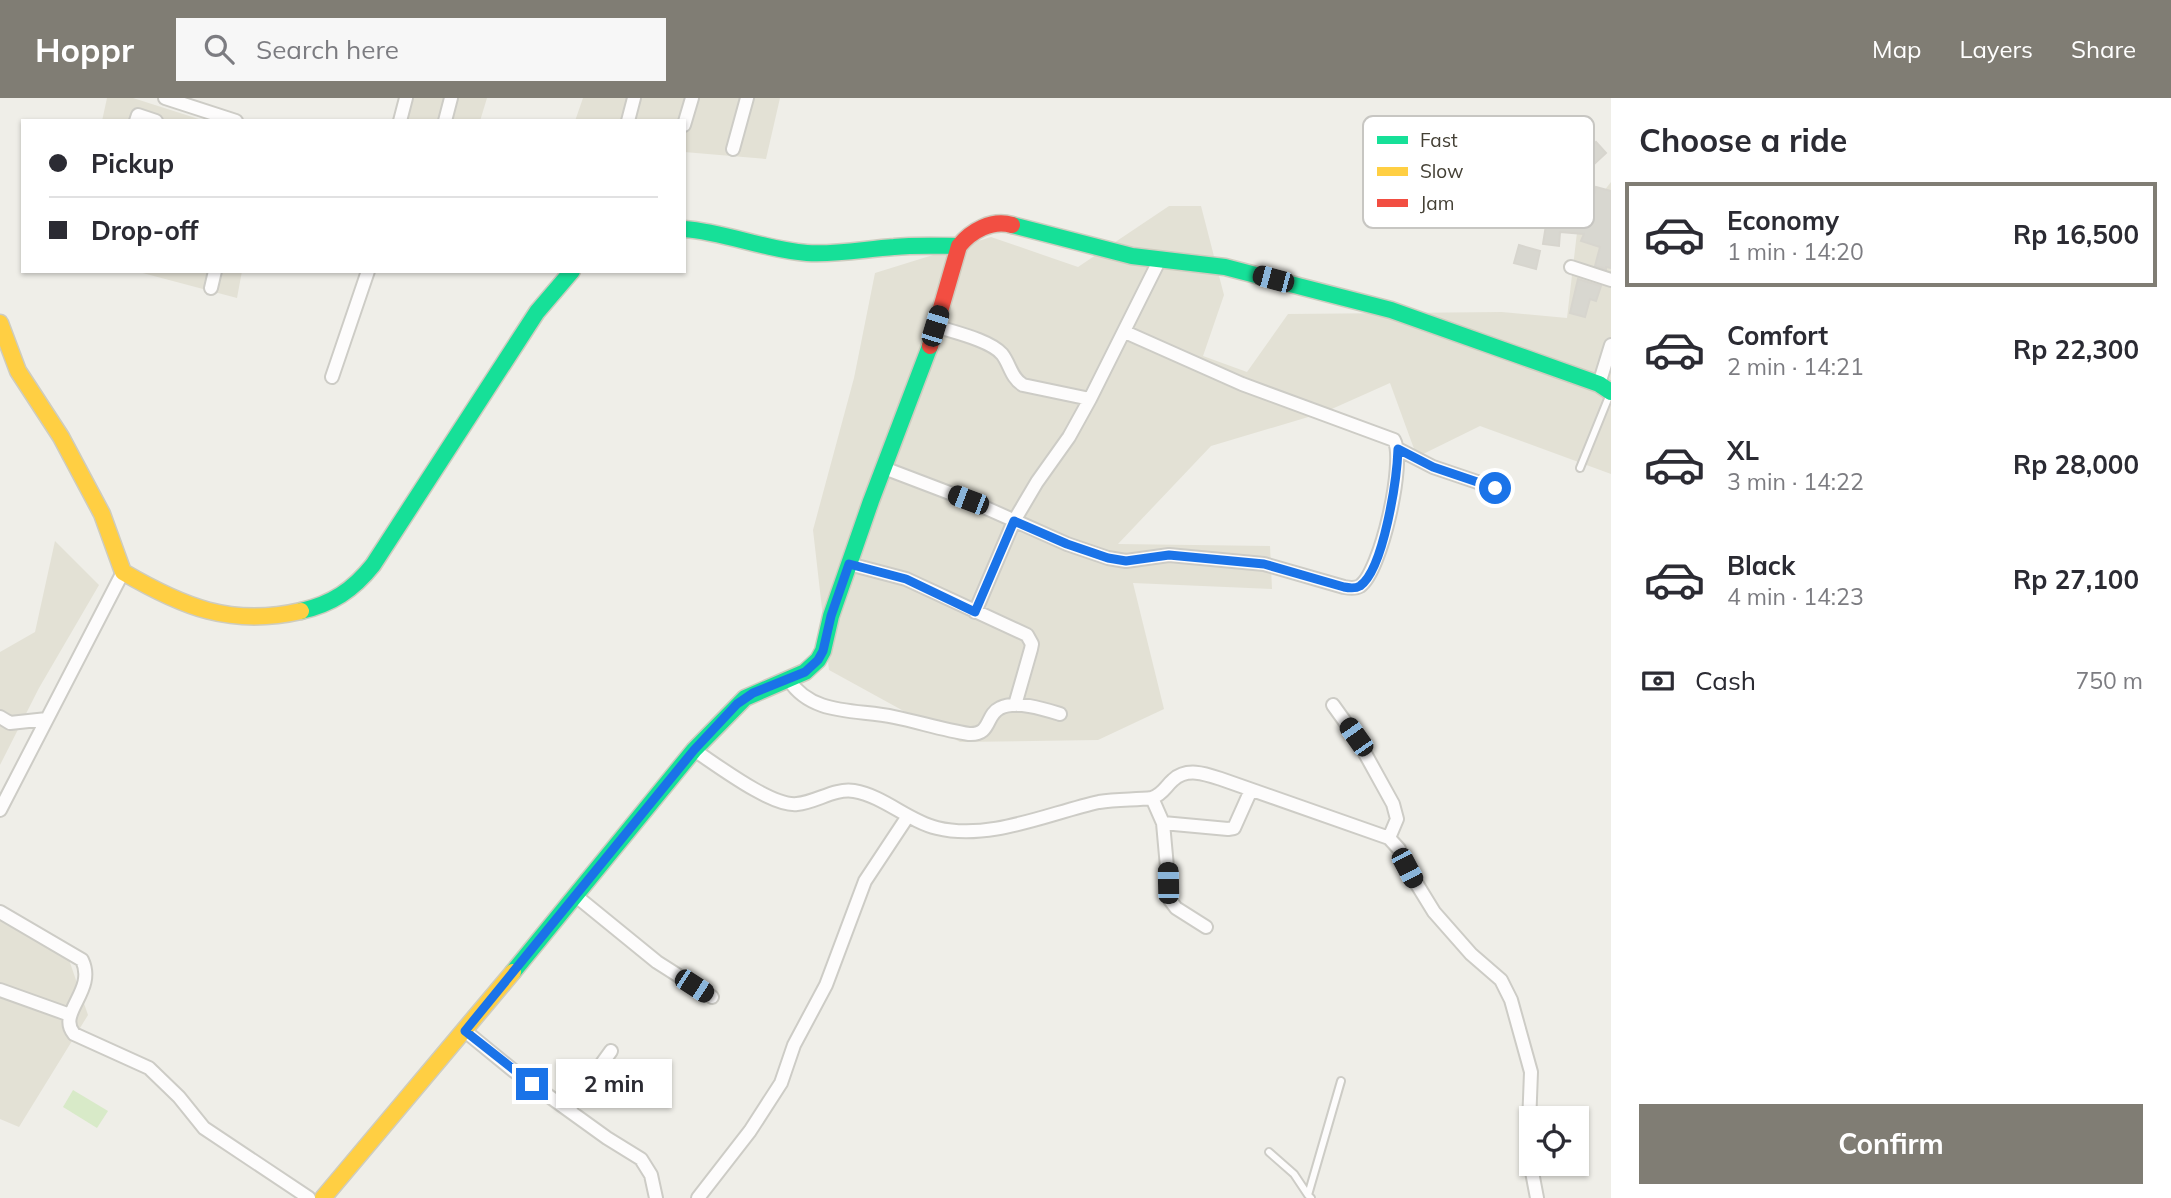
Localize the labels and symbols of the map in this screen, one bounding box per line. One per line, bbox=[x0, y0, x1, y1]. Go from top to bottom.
legend bbox=[1363, 116, 1594, 228]
text: Fast bbox=[1420, 128, 1458, 152]
text: Slow bbox=[1420, 159, 1464, 183]
text: Jam bbox=[1420, 191, 1454, 215]
car bbox=[1250, 263, 1297, 295]
car bbox=[919, 303, 952, 349]
route start bbox=[1479, 472, 1511, 504]
car bbox=[945, 483, 992, 517]
car bbox=[1336, 714, 1377, 760]
car bbox=[1388, 845, 1427, 891]
car bbox=[1158, 862, 1179, 904]
car bbox=[671, 966, 718, 1006]
callout: 2 min bbox=[556, 1060, 672, 1108]
route end bbox=[516, 1068, 548, 1100]

